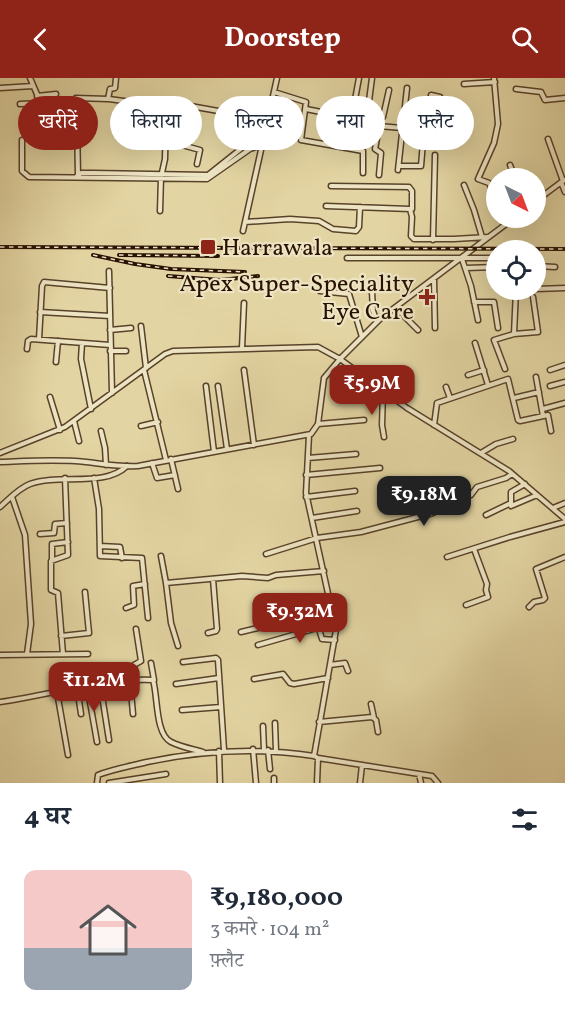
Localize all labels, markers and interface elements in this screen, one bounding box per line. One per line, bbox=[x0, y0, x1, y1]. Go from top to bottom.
text: Doorstep bbox=[224, 20, 341, 58]
icon: back bbox=[24, 23, 57, 56]
icon: search bbox=[508, 23, 541, 56]
chip: खरीदें bbox=[18, 96, 98, 150]
chip: किराया bbox=[110, 96, 202, 150]
chip: फ़िल्टर bbox=[214, 96, 304, 150]
chip: नया bbox=[316, 96, 385, 150]
chip: फ़्लैट bbox=[397, 96, 474, 150]
north arrow bbox=[486, 168, 546, 228]
map controls bbox=[486, 168, 546, 300]
place label: Harrawala bbox=[222, 232, 333, 266]
marker: Harrawala bbox=[199, 238, 217, 256]
button: locate bbox=[486, 240, 546, 300]
place label: Apex Super-Speciality Eye Care bbox=[180, 268, 414, 330]
marker: Apex Super-Speciality Eye Care bbox=[418, 288, 436, 306]
pin: ₹5.9M bbox=[330, 365, 414, 416]
text: ₹5.9M bbox=[344, 370, 400, 398]
pin: ₹9.18M bbox=[375, 476, 473, 527]
text: ₹9.18M bbox=[391, 481, 457, 509]
pin: ₹9.32M bbox=[251, 593, 349, 644]
text: ₹9.32M bbox=[266, 598, 334, 626]
pin: ₹11.2M bbox=[45, 662, 143, 713]
text: ₹11.2M bbox=[63, 667, 125, 695]
text: 4 घर bbox=[24, 799, 71, 835]
icon: filters bbox=[508, 803, 541, 836]
text: ₹9,180,000 bbox=[210, 880, 343, 916]
icon: home bbox=[72, 894, 144, 966]
text: 3 कमरे · 104 m² bbox=[210, 916, 329, 944]
text: फ़्लैट bbox=[210, 948, 243, 976]

